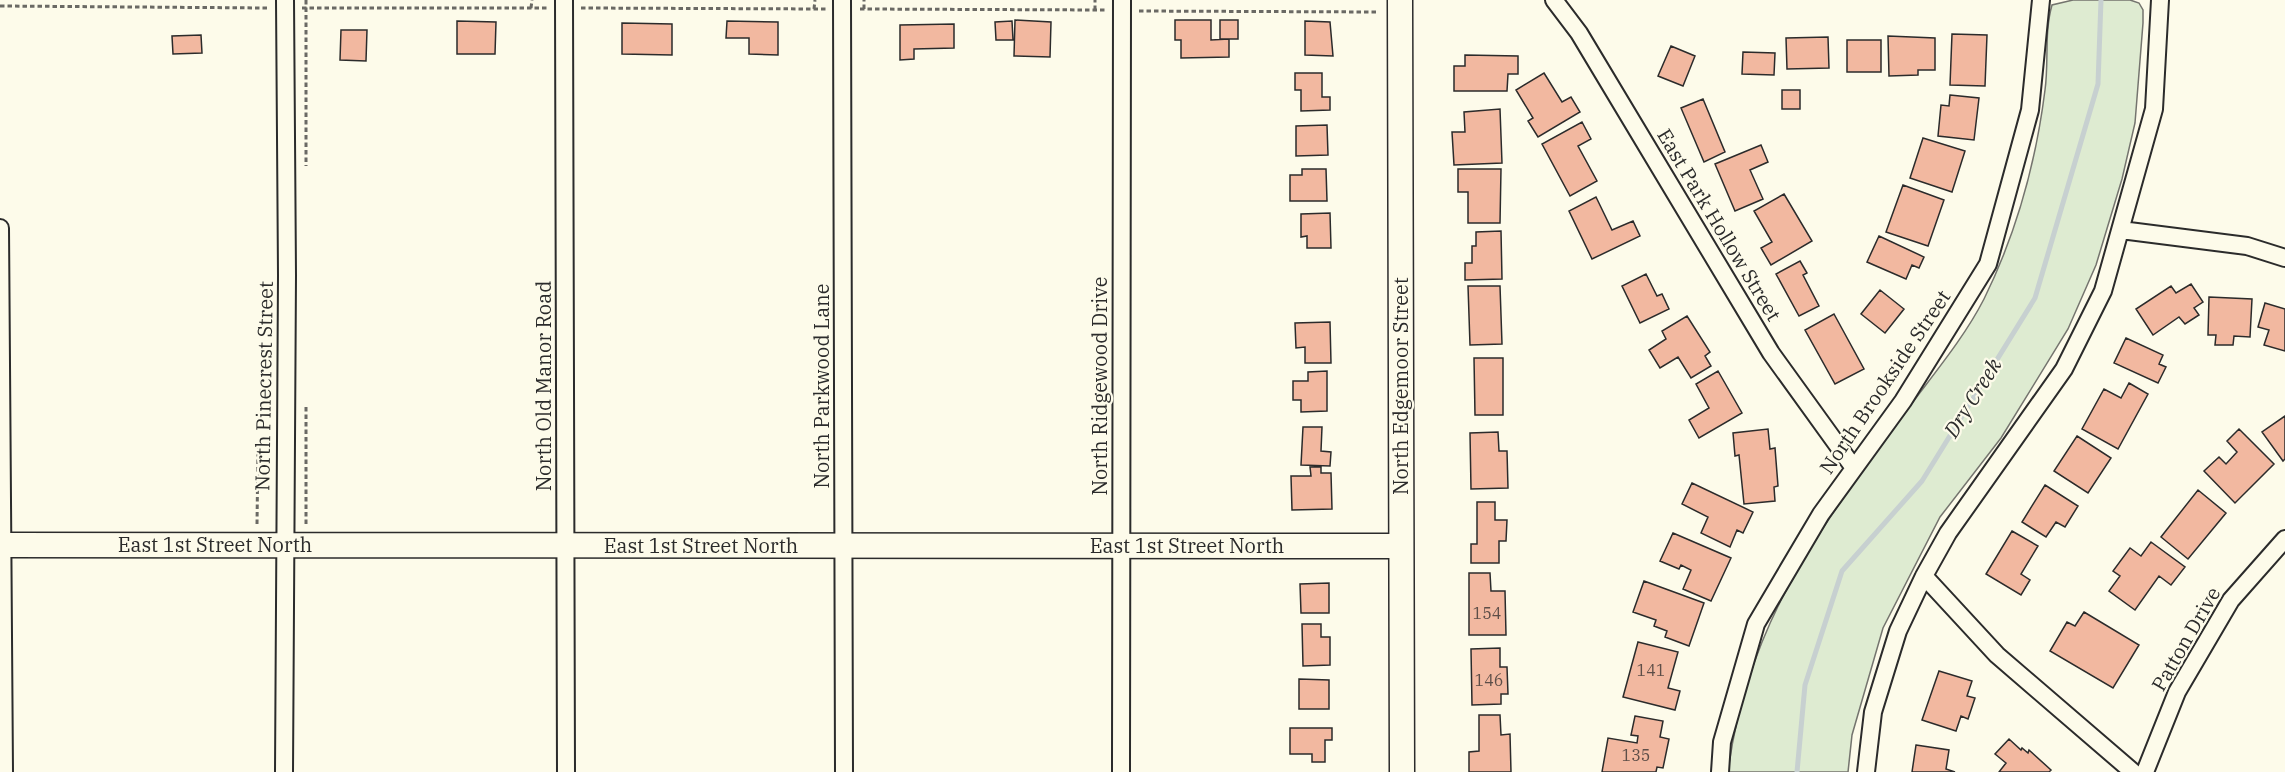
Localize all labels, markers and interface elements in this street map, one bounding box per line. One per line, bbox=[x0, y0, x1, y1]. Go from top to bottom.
street label: East Park Hollow Street bbox=[1651, 124, 1788, 326]
street label: North Ridgewood Drive bbox=[1086, 277, 1113, 496]
street label: North Edgemoor Street bbox=[1387, 277, 1414, 495]
street label: North Pinecrest Street bbox=[248, 281, 279, 491]
street label: North Old Manor Road bbox=[530, 281, 557, 491]
street label: North Parkwood Lane bbox=[808, 283, 835, 489]
street label: North Brookside Street bbox=[1813, 284, 1956, 479]
water label: Dry Creek bbox=[1936, 352, 2008, 443]
street label: East 1st Street North bbox=[118, 531, 312, 558]
street label: East 1st Street North bbox=[604, 532, 798, 559]
street label: East 1st Street North bbox=[1090, 532, 1284, 559]
street label: Patton Drive bbox=[2145, 582, 2226, 696]
house number: 154 bbox=[1473, 603, 1501, 623]
house number: 141 bbox=[1637, 660, 1665, 680]
house number: 146 bbox=[1475, 670, 1503, 690]
house number: 135 bbox=[1622, 745, 1650, 765]

